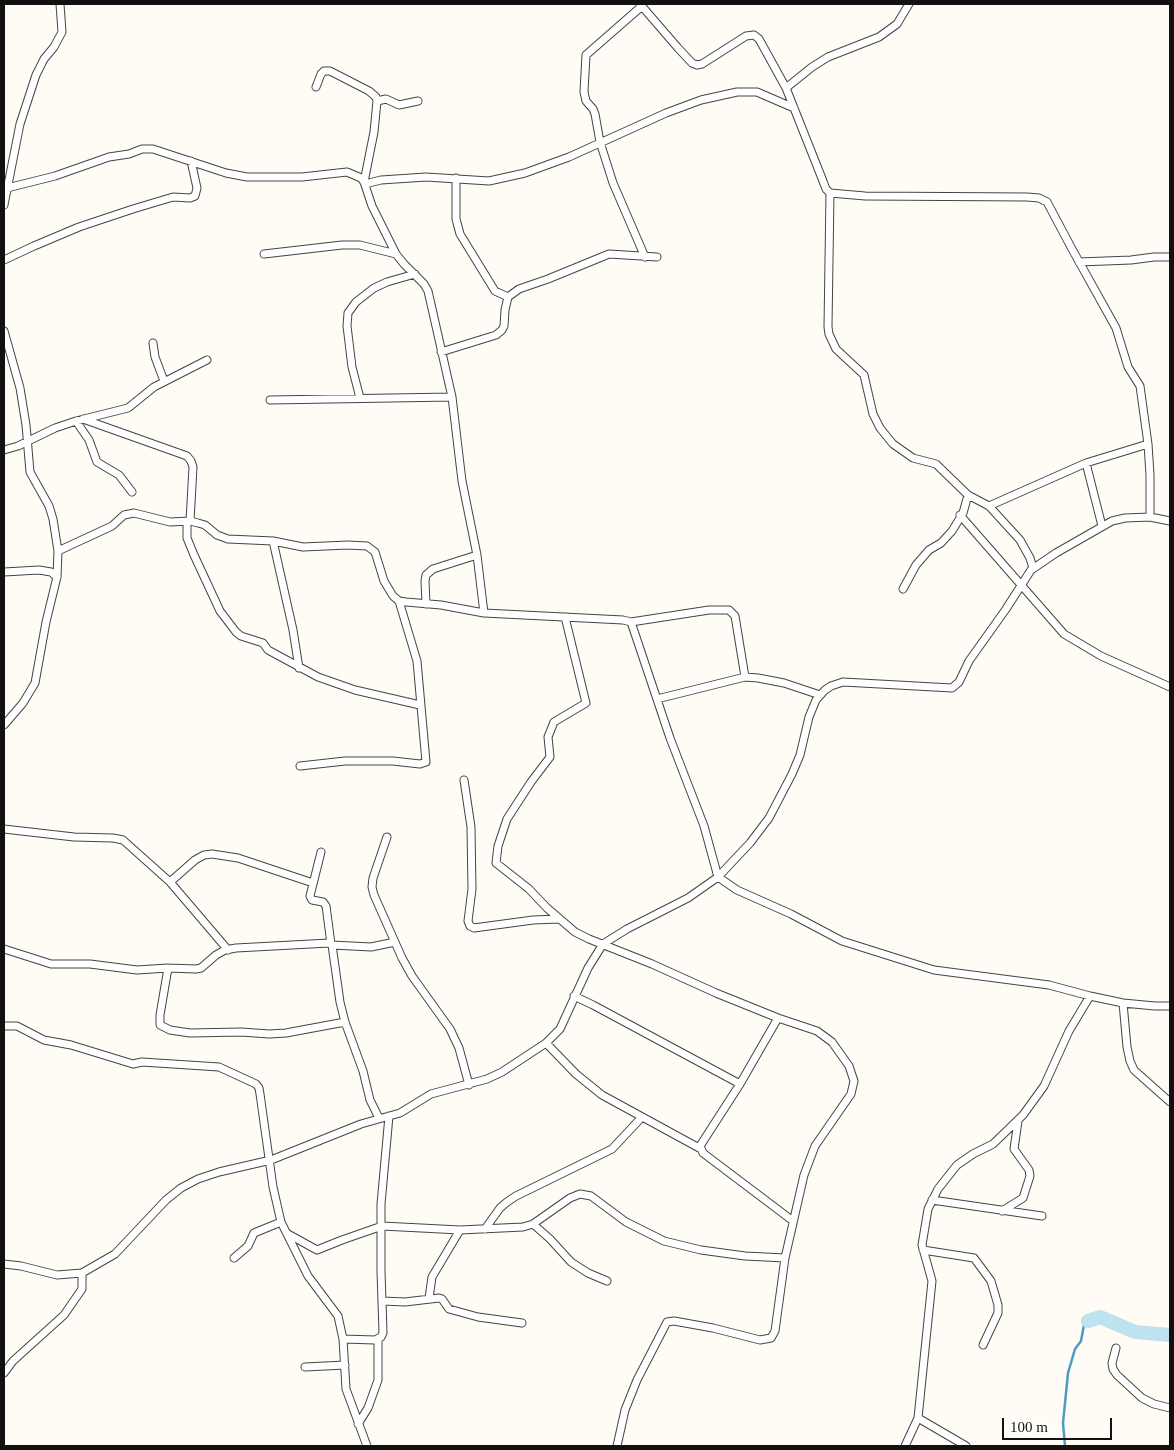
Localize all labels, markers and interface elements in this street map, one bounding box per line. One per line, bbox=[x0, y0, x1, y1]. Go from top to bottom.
scale bar bbox=[1004, 1408, 1114, 1440]
text: 100 m bbox=[1010, 1419, 1048, 1435]

